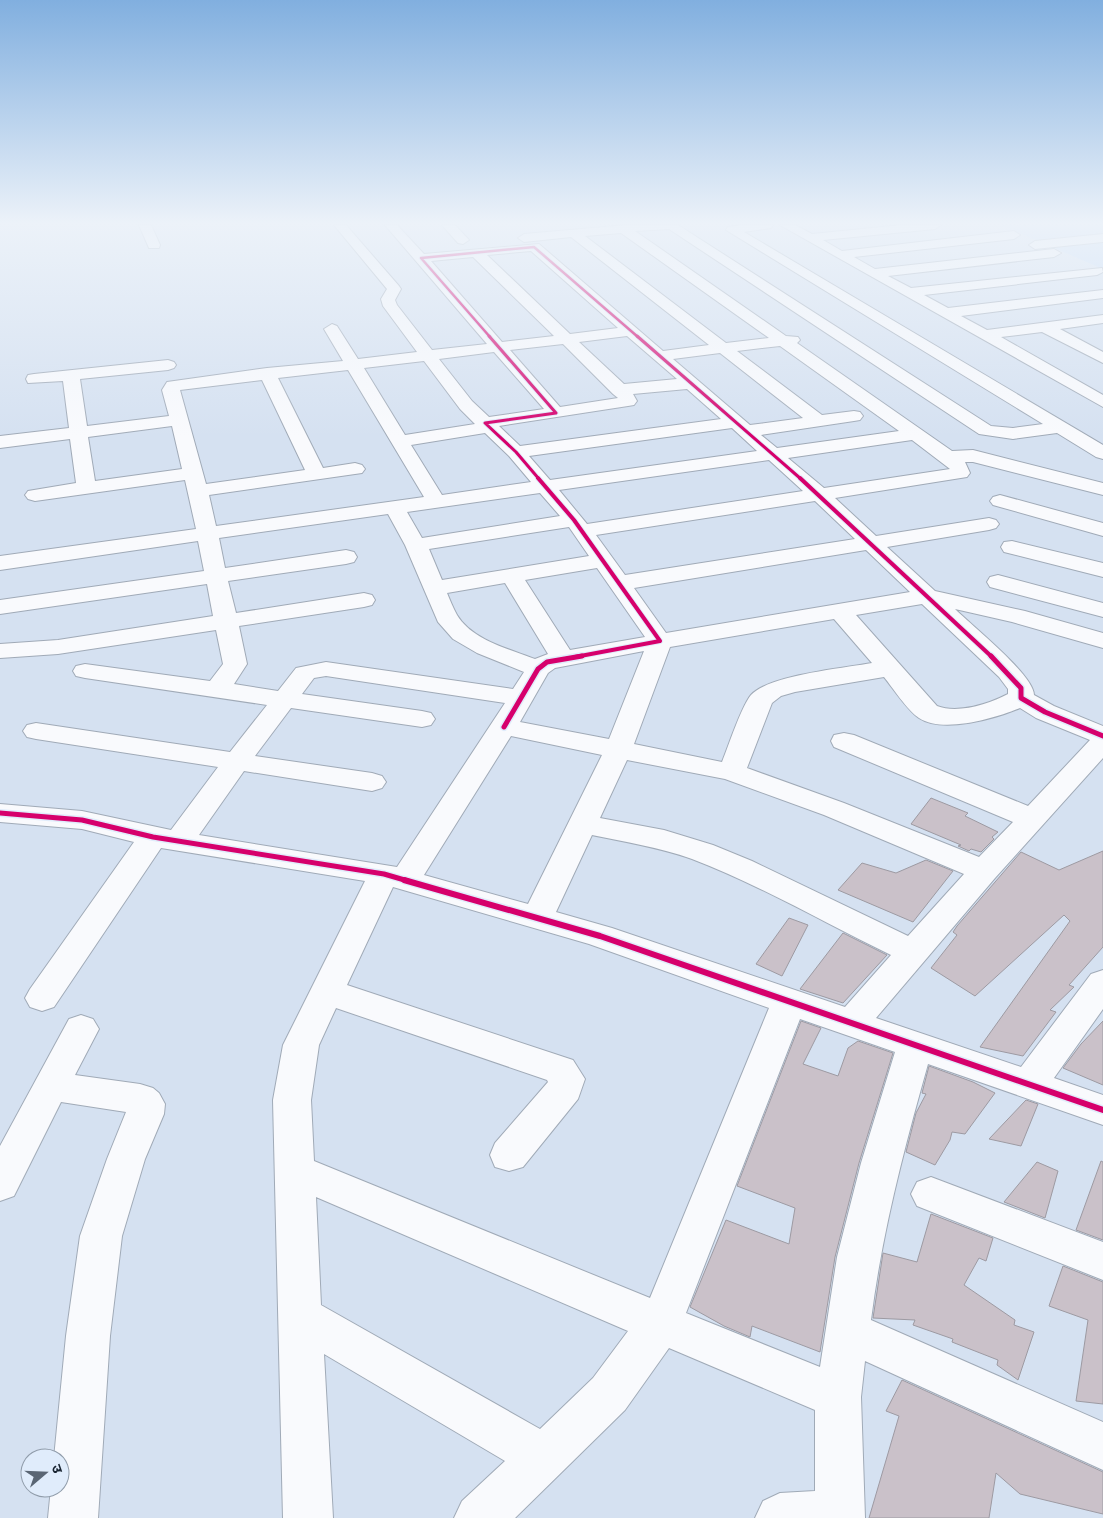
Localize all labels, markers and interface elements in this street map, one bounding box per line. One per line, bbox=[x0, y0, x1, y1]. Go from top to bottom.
north arrow bbox=[20, 1448, 70, 1498]
text: उ bbox=[47, 1462, 66, 1476]

